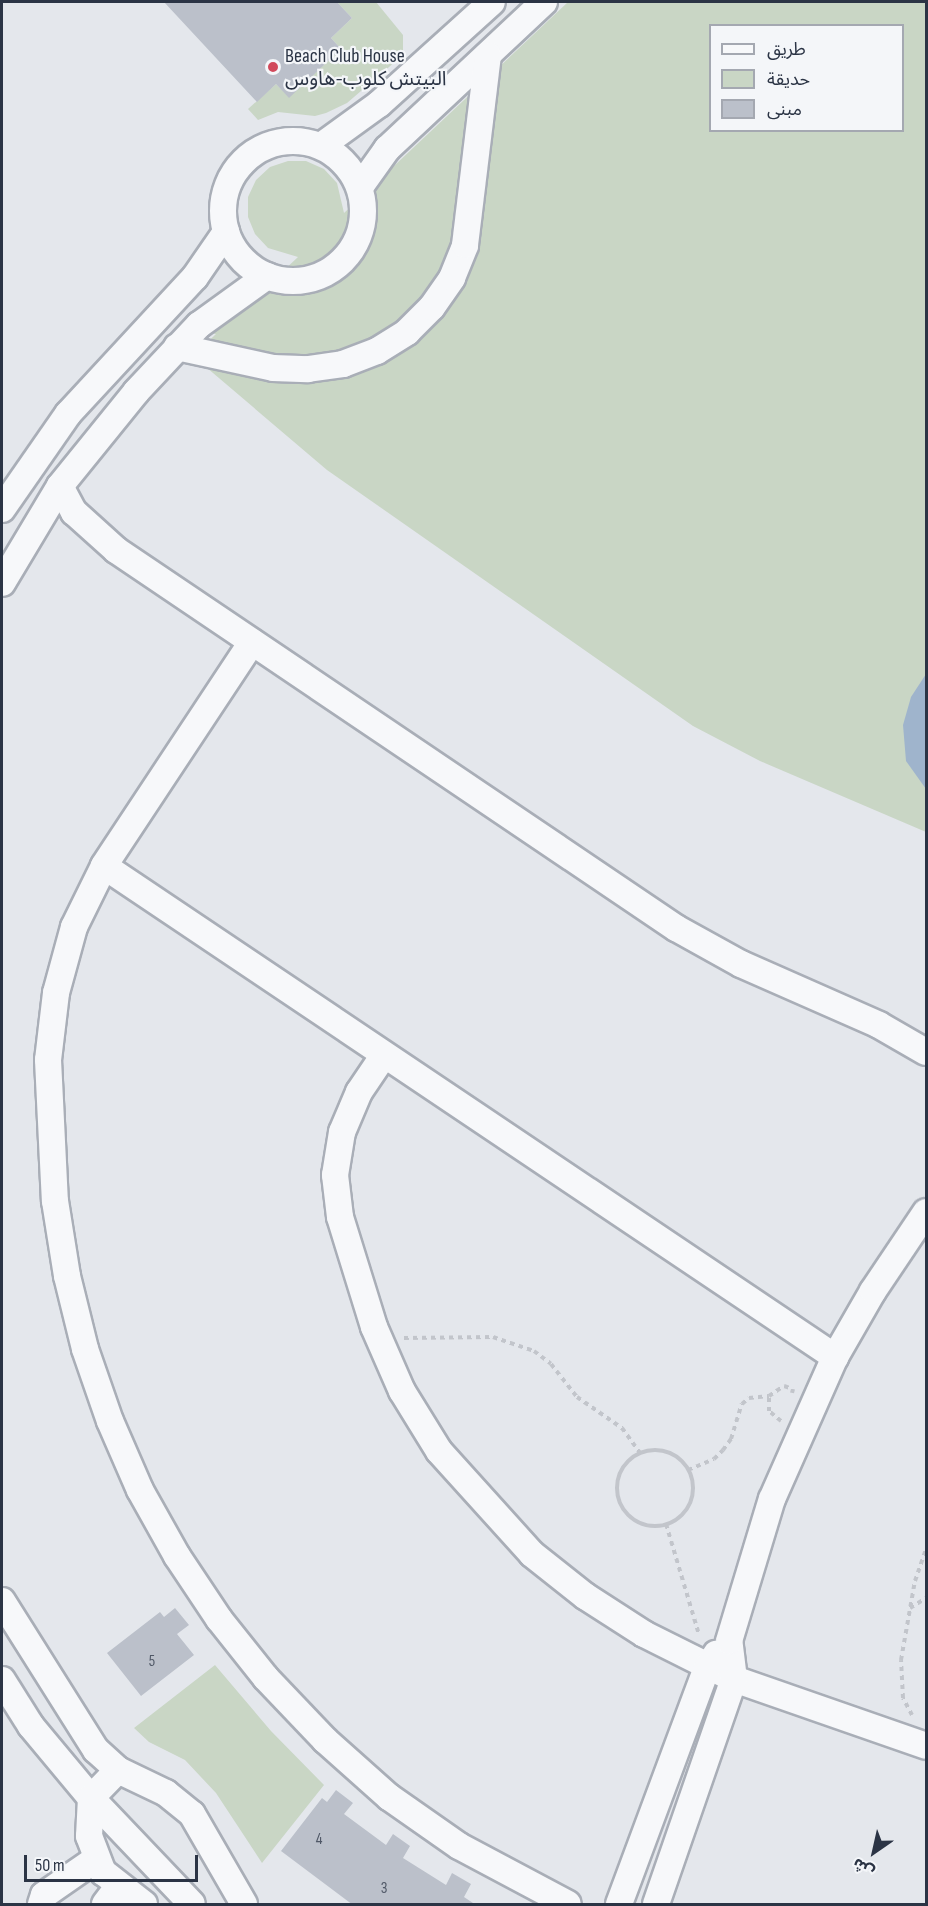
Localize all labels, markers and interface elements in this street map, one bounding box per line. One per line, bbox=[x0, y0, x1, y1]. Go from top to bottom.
legend bbox=[709, 24, 904, 132]
text: طريق bbox=[767, 39, 806, 60]
place label: Beach Club House البيتش كلوب-هاوس bbox=[285, 44, 447, 91]
marker: Beach Club House البيتش كلوب-هاوس bbox=[266, 60, 280, 74]
text: حديقة bbox=[767, 69, 810, 90]
text: مبنى bbox=[767, 99, 802, 120]
house number: 5 bbox=[149, 1652, 155, 1672]
north arrow bbox=[844, 1822, 904, 1882]
house number: 4 bbox=[316, 1830, 322, 1850]
scale bar bbox=[27, 1843, 201, 1881]
text: ش bbox=[849, 1853, 878, 1881]
text: 50 m bbox=[35, 1855, 65, 1876]
house number: 3 bbox=[381, 1879, 387, 1899]

